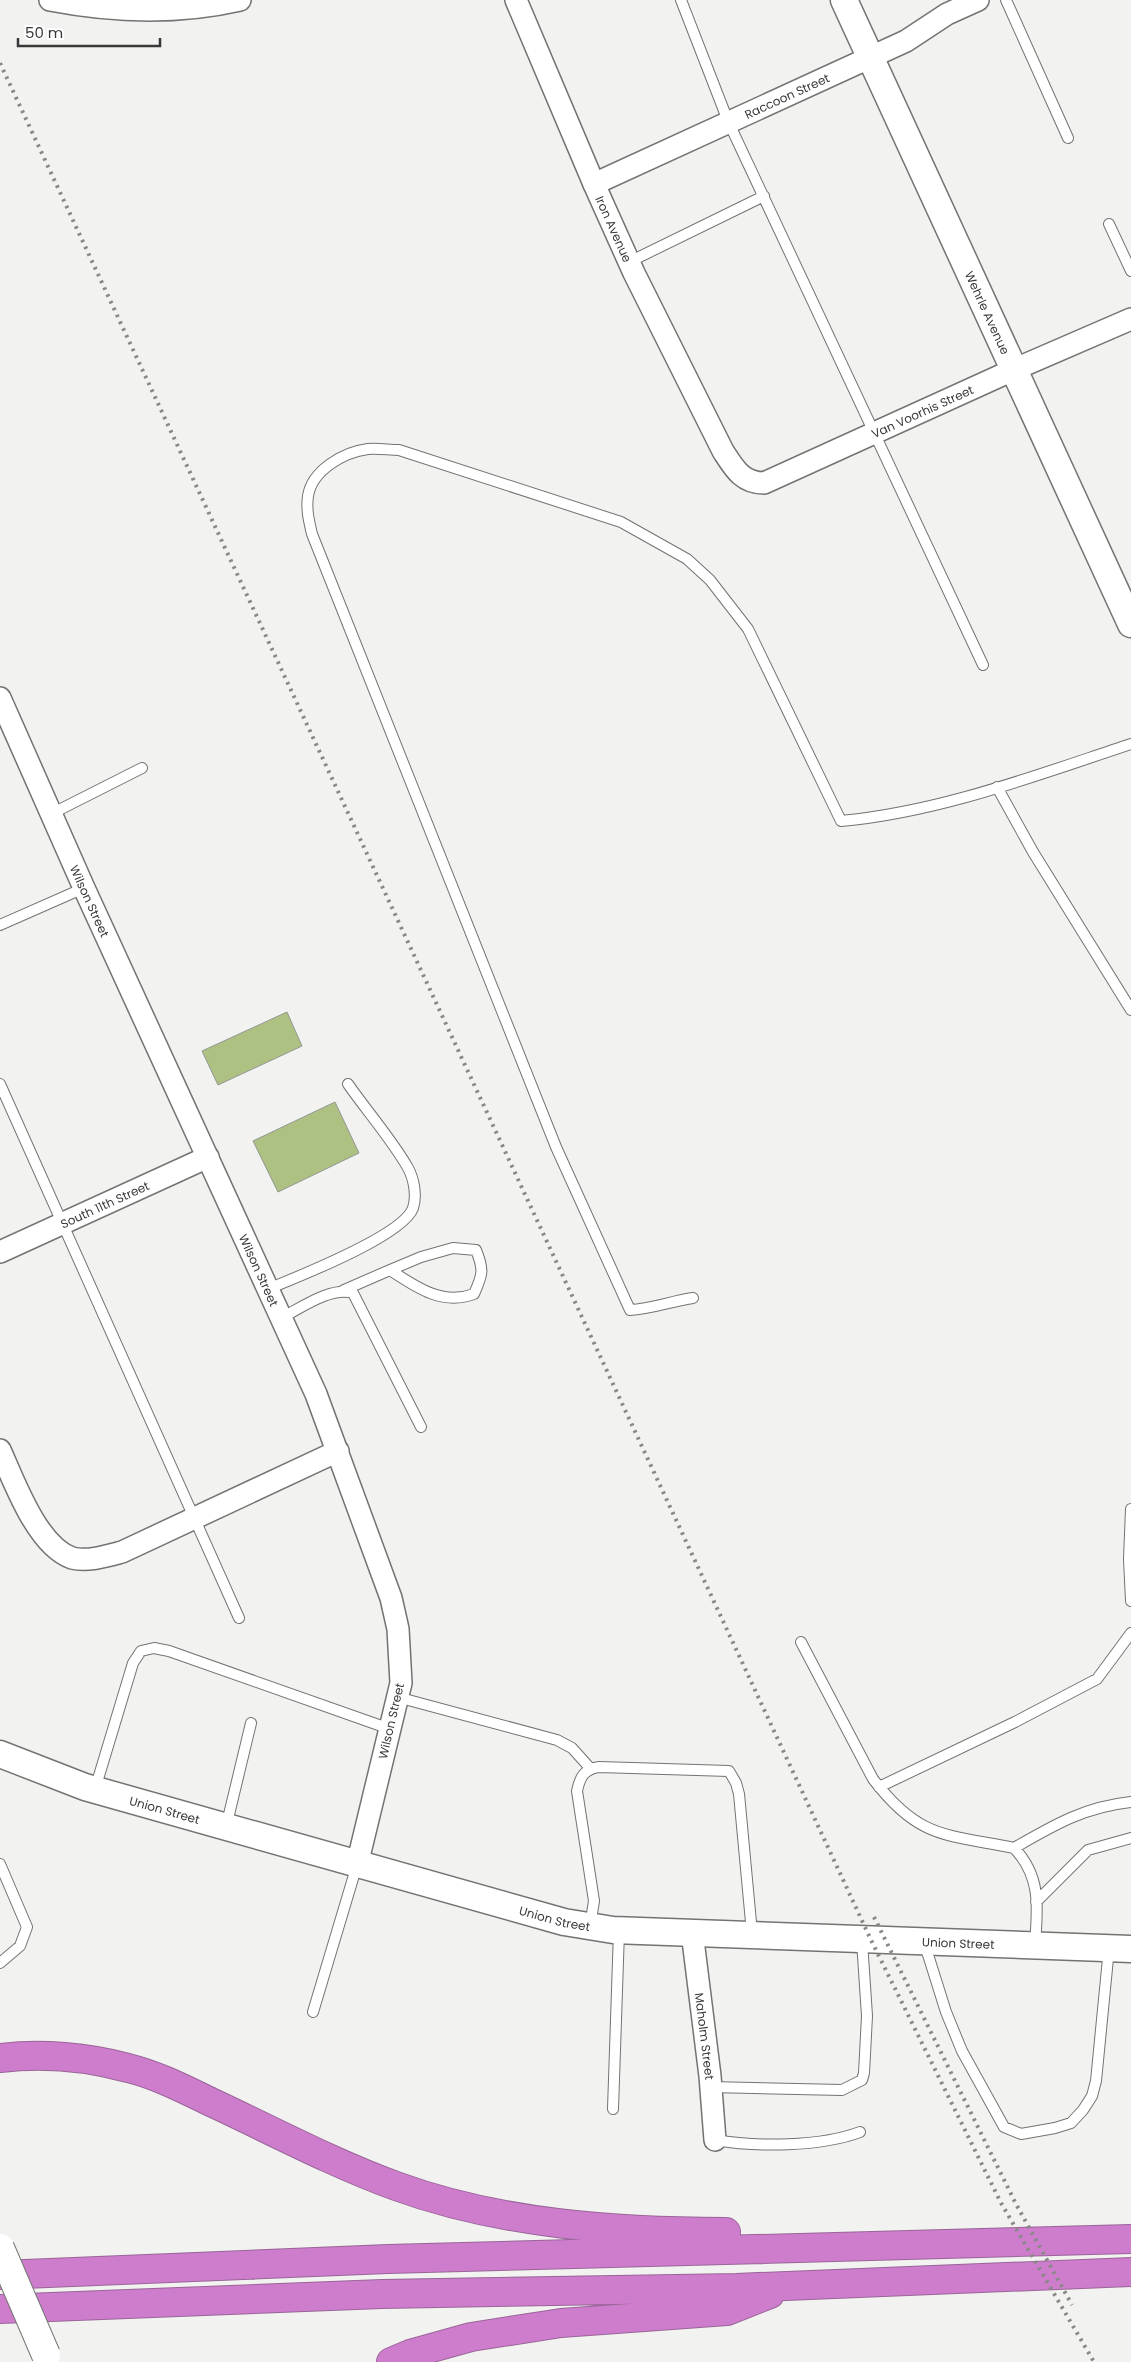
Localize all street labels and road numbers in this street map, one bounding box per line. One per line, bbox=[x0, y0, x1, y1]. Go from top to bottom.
street label: Raccoon Street bbox=[742, 69, 832, 122]
street label: Iron Avenue bbox=[592, 193, 636, 265]
street label: Wehrle Avenue bbox=[961, 268, 1014, 357]
street label: Van Voorhis Street bbox=[868, 381, 976, 442]
street label: Wilson Street bbox=[66, 862, 114, 940]
street label: South 11th Street bbox=[57, 1177, 152, 1232]
street label: Wilson Street bbox=[235, 1231, 283, 1309]
street label: Wilson Street bbox=[374, 1681, 408, 1761]
street label: Union Street bbox=[128, 1791, 202, 1827]
street label: Union Street bbox=[517, 1901, 591, 1935]
street label: Union Street bbox=[922, 1933, 995, 1952]
street label: Maholm Street bbox=[691, 1992, 719, 2080]

